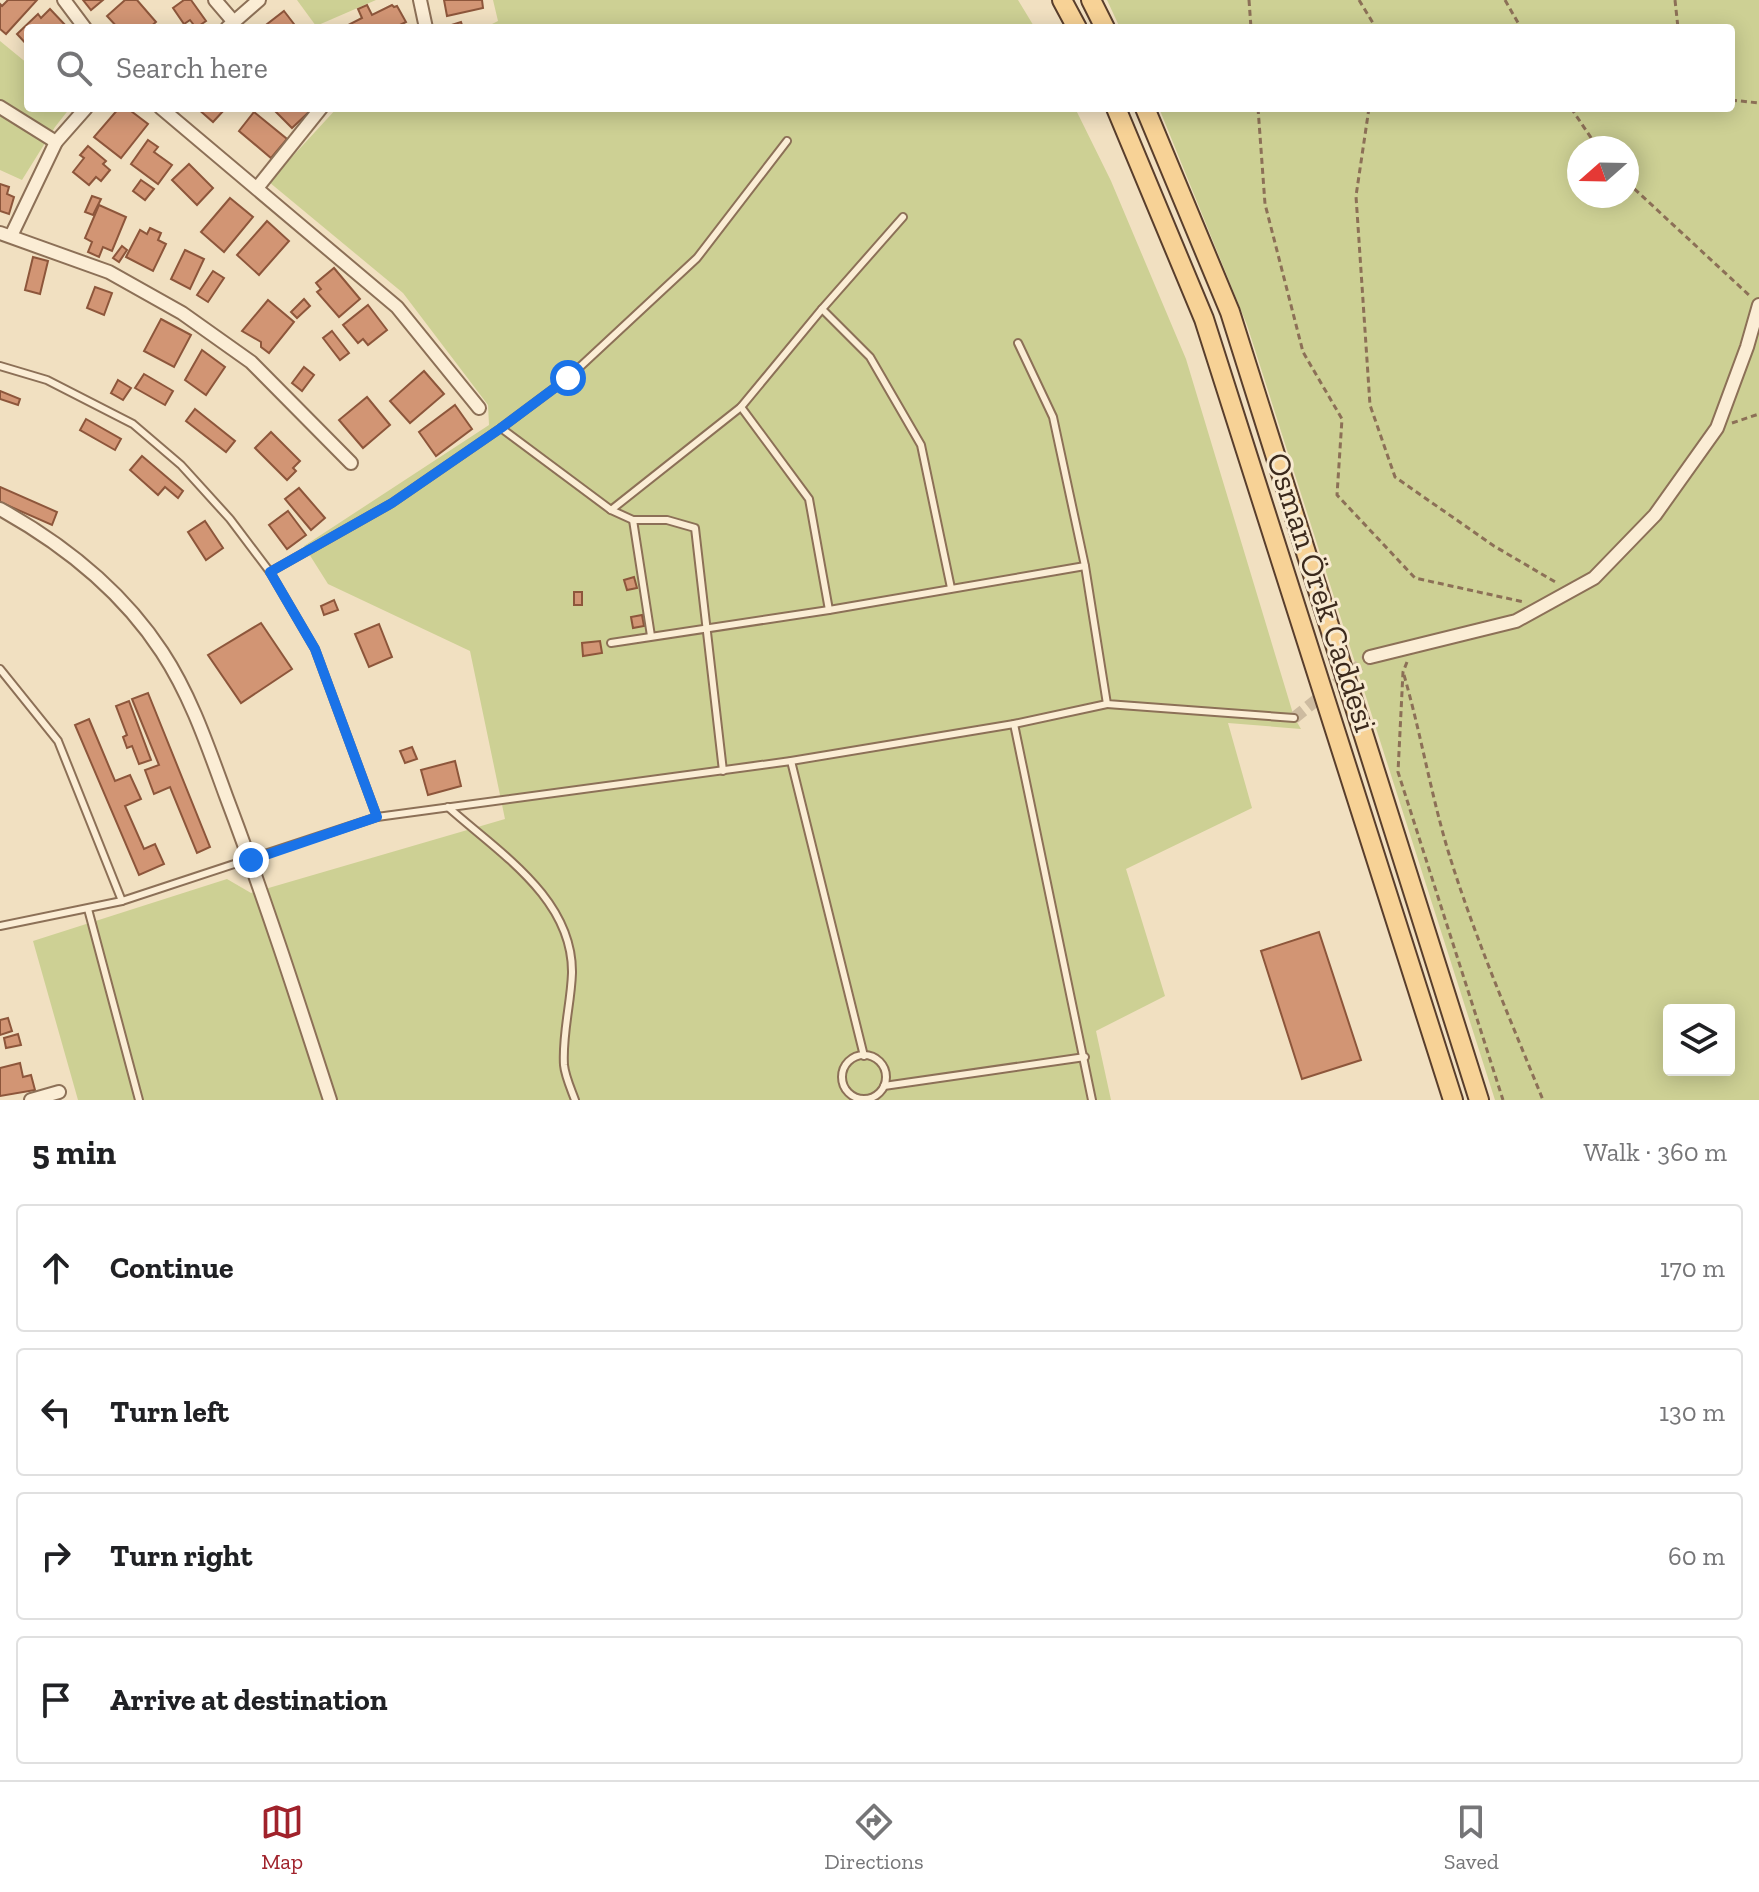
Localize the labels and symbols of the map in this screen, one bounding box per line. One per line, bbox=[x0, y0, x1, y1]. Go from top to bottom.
north arrow bbox=[1567, 136, 1639, 208]
route start bbox=[550, 360, 586, 396]
street label: Osman Örek Caddesi bbox=[1259, 448, 1385, 736]
route end bbox=[233, 842, 269, 878]

